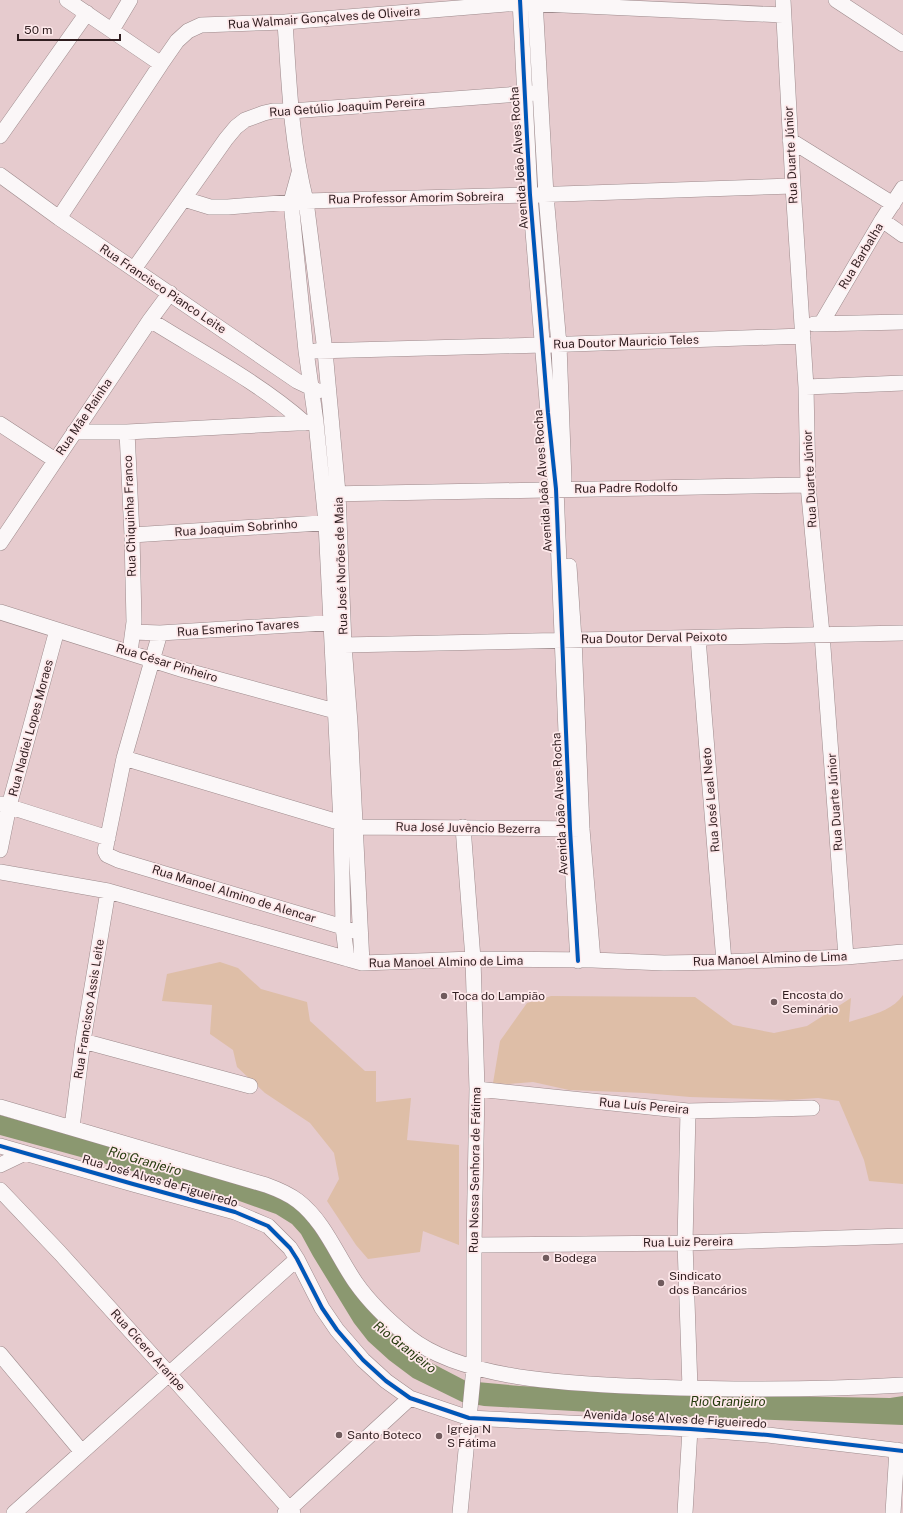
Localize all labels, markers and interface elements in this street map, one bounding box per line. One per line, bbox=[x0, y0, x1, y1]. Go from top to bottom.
street label: Rua Walmair Gonçalves de Oliveira bbox=[228, 4, 420, 32]
scale bar bbox=[18, 16, 120, 42]
text: 50 m bbox=[24, 23, 52, 37]
street label: Avenida João Alves Rocha bbox=[507, 86, 531, 230]
street label: Rua Getúlio Joaquim Pereira bbox=[269, 95, 425, 119]
street label: Rua Duarte Júnior bbox=[781, 105, 801, 204]
street label: Rua Professor Amorim Sobreira bbox=[328, 189, 504, 207]
street label: Rua Barbalha bbox=[836, 220, 886, 292]
street label: Rua Francisco Pianco Leite bbox=[97, 241, 229, 337]
street label: Rua Doutor Mauricio Teles bbox=[553, 332, 699, 352]
street label: Rua Mãe Rainha bbox=[53, 376, 115, 458]
street label: Avenida João Alves Rocha bbox=[531, 409, 555, 553]
street label: Rua Duarte Júnior bbox=[800, 429, 820, 528]
street label: Rua Chiquinha Franco bbox=[121, 455, 139, 577]
street label: Rua Padre Rodolfo bbox=[574, 480, 678, 496]
street label: Rua José Norões de Maia bbox=[332, 497, 350, 635]
street label: Rua Joaquim Sobrinho bbox=[174, 517, 298, 539]
street label: Rua Esmerino Tavares bbox=[177, 617, 299, 639]
street label: Rua Doutor Derval Peixoto bbox=[581, 630, 727, 646]
street label: Rua César Pinheiro bbox=[114, 641, 220, 685]
street label: Rua Nadiel Lopes Moraes bbox=[6, 658, 56, 798]
street label: Avenida João Alves Rocha bbox=[549, 732, 571, 876]
street label: Rua José Leal Neto bbox=[699, 747, 723, 853]
street label: Rua Duarte Júnior bbox=[825, 752, 845, 851]
street label: Rua José Juvêncio Bezerra bbox=[395, 820, 541, 836]
street label: Rua Manoel Almino de Alencar bbox=[150, 862, 318, 926]
street label: Rua Francisco Assis Leite bbox=[71, 938, 107, 1080]
street label: Rua Manoel Almino de Lima bbox=[693, 949, 847, 969]
street label: Rua Manoel Almino de Lima bbox=[369, 954, 523, 970]
place label: Encosta do Seminário bbox=[782, 988, 844, 1016]
place label: Toca do Lampião bbox=[452, 989, 545, 1003]
marker: Toca do Lampião bbox=[439, 991, 449, 1001]
marker: Encosta do Seminário bbox=[769, 997, 779, 1007]
street label: Rua Nossa Senhora de Fátima bbox=[467, 1087, 483, 1253]
street label: Rua Luís Pereira bbox=[598, 1095, 690, 1117]
water label: Rio Granjeiro bbox=[107, 1143, 183, 1179]
street label: Rua José Alves de Figueiredo bbox=[81, 1152, 240, 1210]
street label: Rua Luiz Pereira bbox=[643, 1234, 733, 1250]
place label: Bodega bbox=[554, 1251, 597, 1265]
marker: Bodega bbox=[541, 1253, 551, 1263]
place label: Sindicato dos Bancários bbox=[669, 1269, 747, 1297]
marker: Sindicato dos Bancários bbox=[656, 1278, 666, 1288]
street label: Rua Cícero Araripe bbox=[108, 1306, 188, 1394]
water label: Rio Granjeiro bbox=[371, 1318, 439, 1376]
water label: Rio Granjeiro bbox=[690, 1394, 766, 1409]
street label: Avenida José Alves de Figueiredo bbox=[583, 1407, 767, 1431]
place label: Igreja N S Fátima bbox=[447, 1422, 496, 1450]
place label: Santo Boteco bbox=[347, 1428, 422, 1442]
marker: Santo Boteco bbox=[334, 1430, 344, 1440]
marker: Igreja N S Fátima bbox=[434, 1431, 444, 1441]

